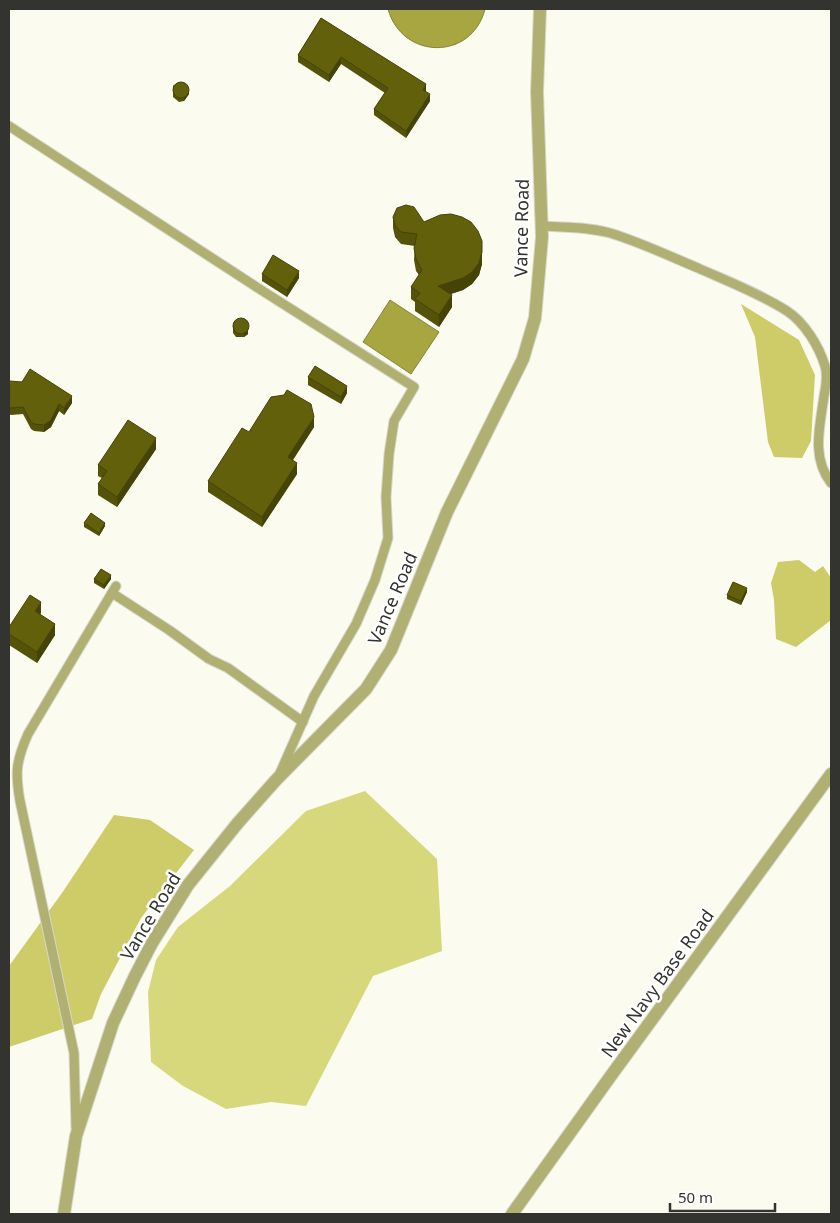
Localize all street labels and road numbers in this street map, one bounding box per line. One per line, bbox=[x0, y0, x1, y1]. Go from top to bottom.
street label: Vance Road bbox=[508, 179, 534, 277]
street label: Vance Road bbox=[362, 548, 422, 648]
street label: Vance Road bbox=[114, 868, 186, 964]
street label: New Navy Base Road bbox=[595, 904, 719, 1062]

